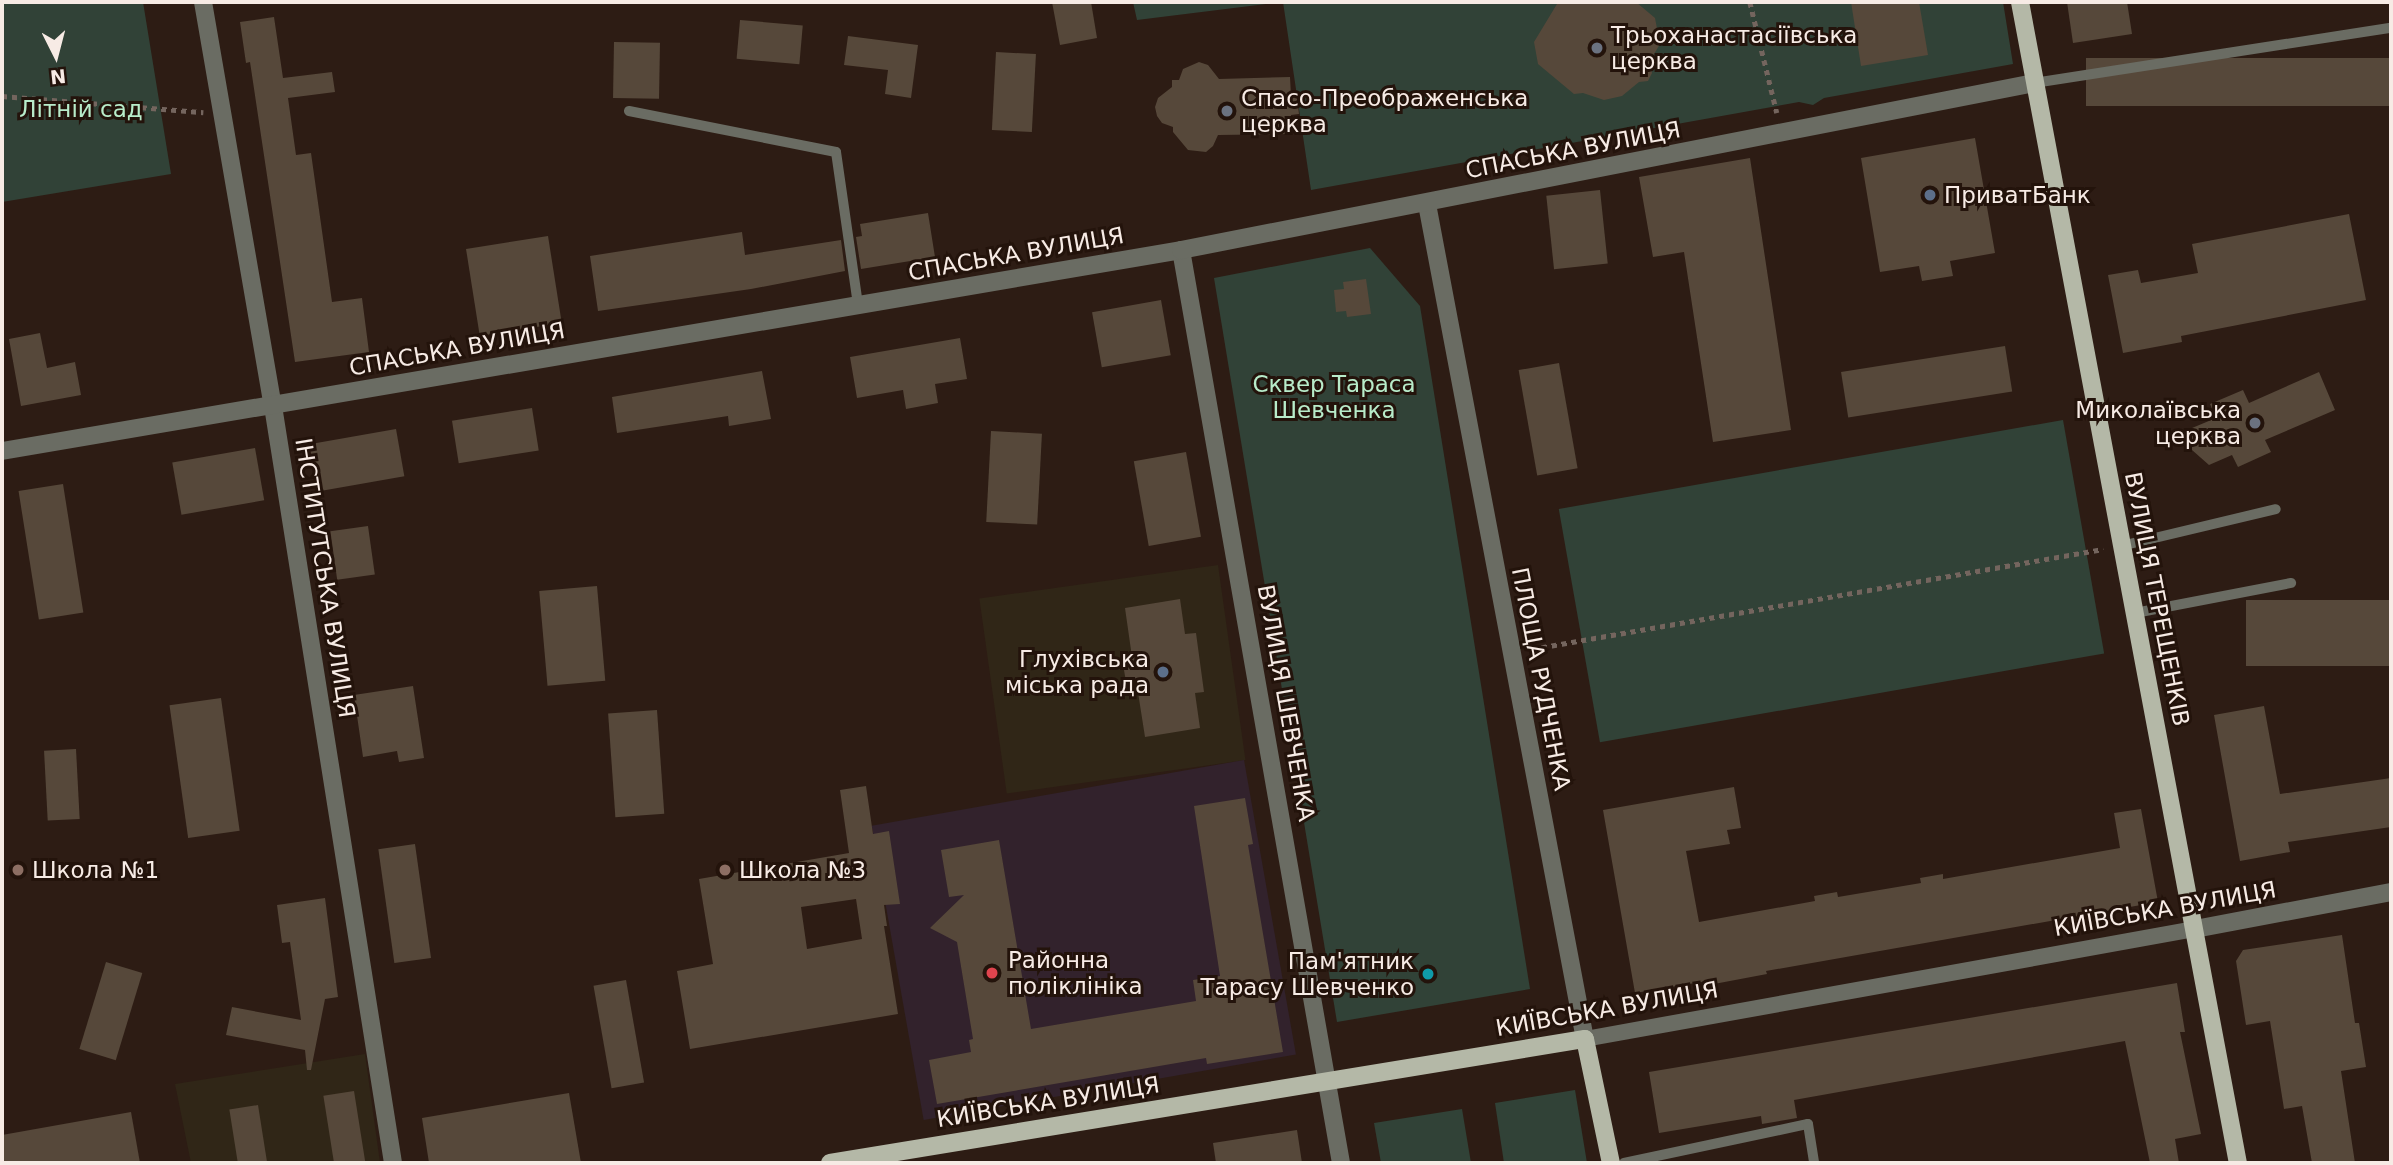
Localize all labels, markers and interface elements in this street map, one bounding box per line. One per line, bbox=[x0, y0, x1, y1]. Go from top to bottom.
north arrow bbox=[21, 21, 91, 91]
place label: Трьоханастасіївська церква bbox=[1611, 21, 1857, 75]
marker: Трьоханастасіївська церква bbox=[1589, 40, 1605, 56]
text: N bbox=[49, 65, 67, 89]
place label: Спасо-Преображенська церква bbox=[1241, 84, 1528, 138]
park label: Літній сад bbox=[19, 95, 143, 123]
marker: Спасо-Преображенська церква bbox=[1219, 103, 1235, 119]
street label: СПАСЬКА ВУЛИЦЯ bbox=[1463, 116, 1683, 184]
place label: ПриватБанк bbox=[1944, 181, 2091, 209]
marker: ПриватБанк bbox=[1922, 187, 1938, 203]
street label: СПАСЬКА ВУЛИЦЯ bbox=[906, 221, 1126, 287]
street label: СПАСЬКА ВУЛИЦЯ bbox=[347, 316, 567, 382]
park label: Сквер Тараса Шевченка bbox=[1252, 370, 1416, 424]
place label: Миколаївська церква bbox=[2075, 396, 2241, 450]
marker: Миколаївська церква bbox=[2247, 415, 2263, 431]
street label: ІНСТИТУТСЬКА ВУЛИЦЯ bbox=[289, 436, 361, 720]
street label: ВУЛИЦЯ ТЕРЕЩЕНКІВ bbox=[2119, 470, 2195, 728]
street label: ПЛОЩА РУДЧЕНКА bbox=[1506, 565, 1576, 793]
street label: ВУЛИЦЯ ШЕВЧЕНКА bbox=[1252, 582, 1320, 824]
place label: Глухівська міська рада bbox=[1005, 645, 1149, 699]
marker: Глухівська міська рада bbox=[1155, 664, 1171, 680]
place label: Школа №1 bbox=[32, 856, 159, 884]
place label: Школа №3 bbox=[739, 856, 866, 884]
marker: Школа №1 bbox=[10, 862, 26, 878]
marker: Школа №3 bbox=[717, 862, 733, 878]
street label: КИЇВСЬКА ВУЛИЦЯ bbox=[2052, 876, 2278, 942]
place label: Районна поліклініка bbox=[1008, 946, 1143, 1000]
place label: Пам'ятник Тарасу Шевченко bbox=[1201, 947, 1414, 1001]
marker: Районна поліклініка bbox=[982, 963, 1002, 983]
marker: Пам'ятник Тарасу Шевченко bbox=[1420, 966, 1436, 982]
street label: КИЇВСЬКА ВУЛИЦЯ bbox=[1494, 976, 1720, 1042]
street label: КИЇВСЬКА ВУЛИЦЯ bbox=[935, 1071, 1161, 1133]

